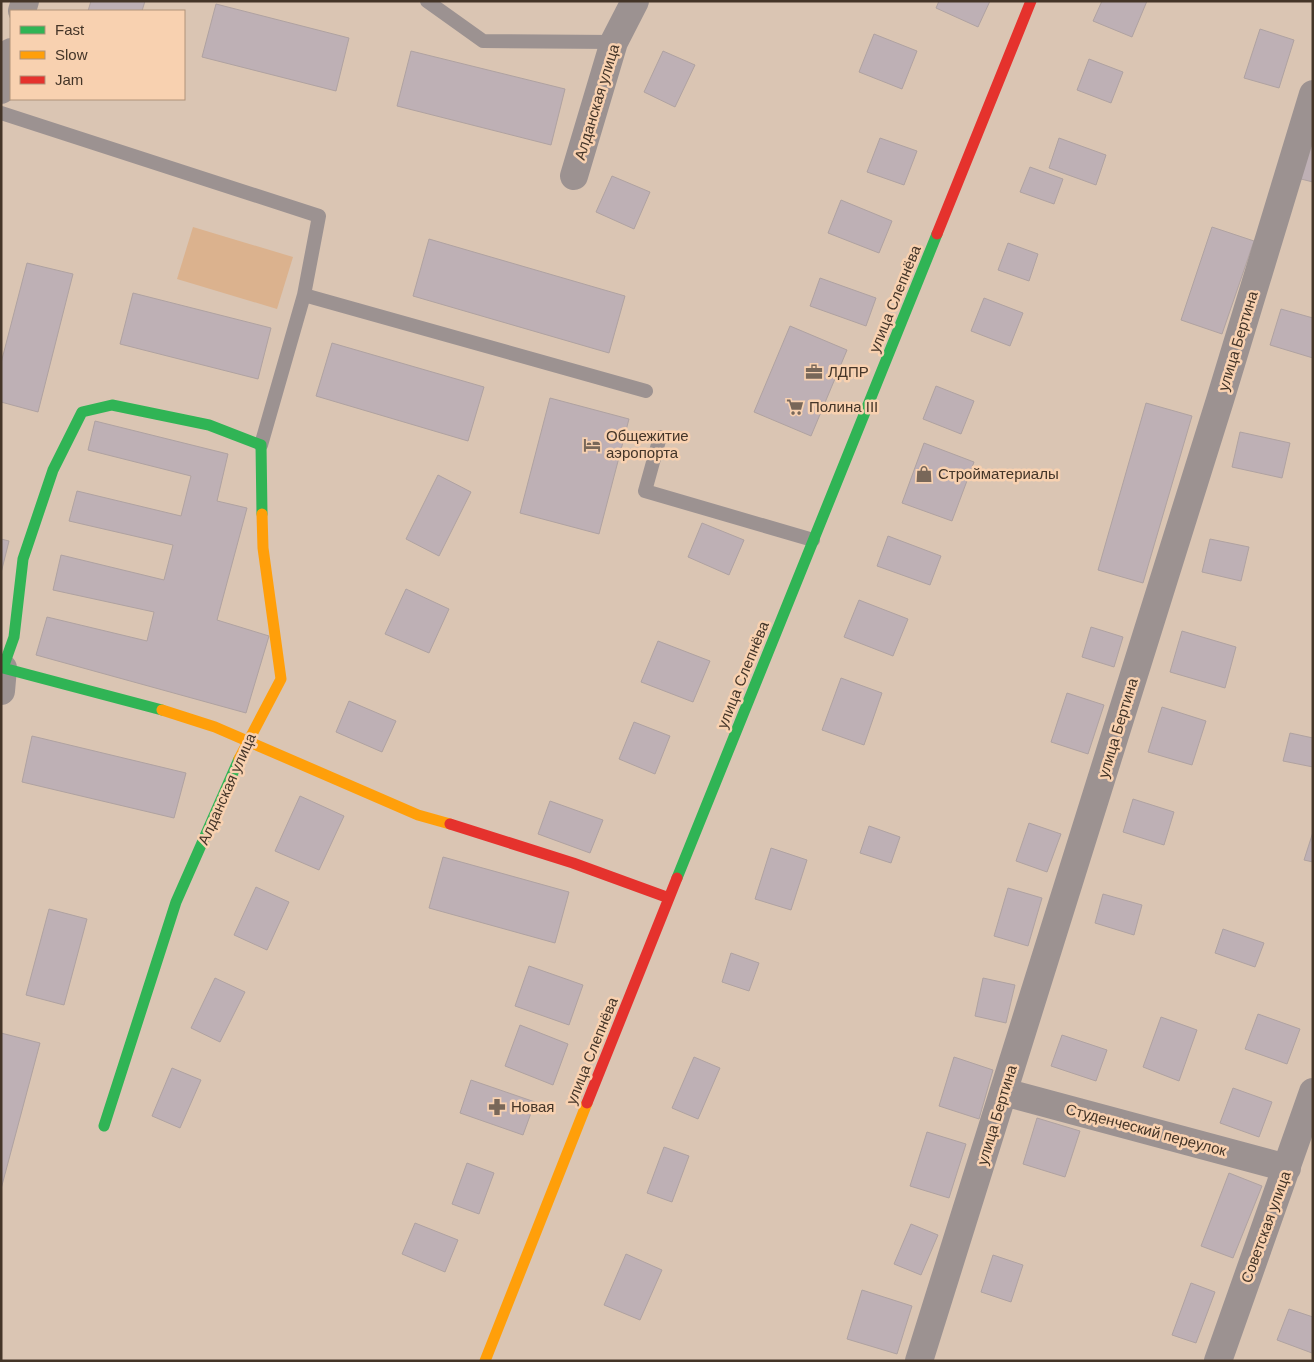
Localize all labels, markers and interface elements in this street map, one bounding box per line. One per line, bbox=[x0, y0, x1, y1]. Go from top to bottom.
legend bbox=[10, 10, 185, 100]
text: Fast bbox=[55, 21, 85, 38]
street label: Алданская улица bbox=[571, 41, 622, 162]
text: Slow bbox=[55, 46, 88, 63]
text: Jam bbox=[55, 71, 83, 88]
street label: улица Слепнёва bbox=[865, 242, 924, 355]
street label: улица Бертина bbox=[1214, 288, 1261, 393]
office icon: ЛДПР bbox=[804, 362, 824, 382]
place label: ЛДПР bbox=[828, 363, 869, 380]
supermarket icon: Полина III bbox=[785, 397, 805, 417]
place label: Полина III bbox=[809, 398, 878, 415]
place label: Общежитие аэропорта bbox=[606, 427, 689, 461]
hotel icon: Общежитие аэропорта bbox=[582, 435, 602, 455]
shop icon: Стройматериалы bbox=[914, 464, 934, 484]
place label: Стройматериалы bbox=[938, 465, 1059, 482]
street label: улица Слепнёва bbox=[713, 618, 772, 731]
street label: улица Бертина bbox=[1094, 675, 1141, 780]
street label: Алданская улица bbox=[194, 730, 259, 847]
street label: улица Слепнёва bbox=[562, 994, 621, 1107]
street label: улица Бертина bbox=[973, 1062, 1020, 1167]
pharmacy icon: Новая bbox=[487, 1097, 507, 1117]
place label: Новая bbox=[511, 1098, 554, 1115]
street label: Студенческий переулок bbox=[1064, 1100, 1229, 1159]
street label: Советская улица bbox=[1237, 1168, 1294, 1285]

